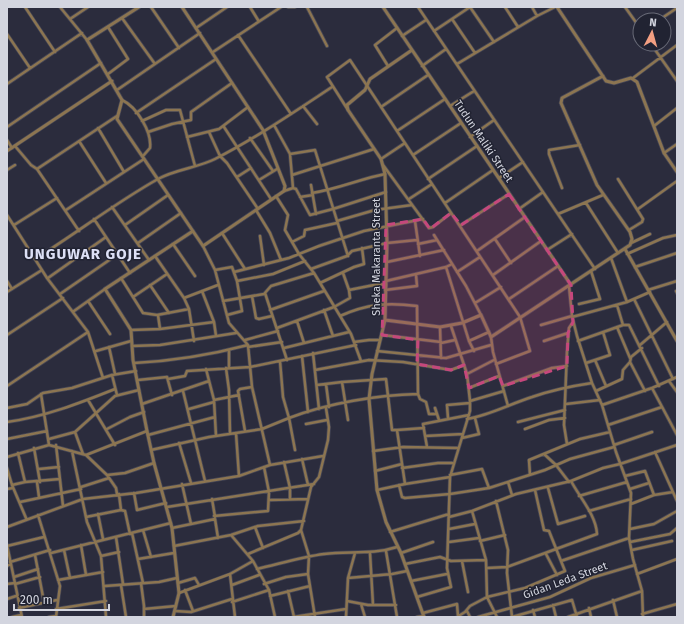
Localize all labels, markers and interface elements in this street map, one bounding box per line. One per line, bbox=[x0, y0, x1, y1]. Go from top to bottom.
north arrow bbox=[632, 12, 672, 52]
text: N bbox=[649, 16, 657, 29]
street label: Tudun Maliki Street bbox=[451, 98, 516, 185]
street label: Sheka Makaranta Street bbox=[370, 198, 383, 316]
district label: UNGUWAR GOJE bbox=[24, 245, 142, 263]
street label: Gidan Leda Street bbox=[521, 559, 609, 602]
scale bar bbox=[14, 586, 109, 612]
text: 200 m bbox=[20, 593, 53, 607]

